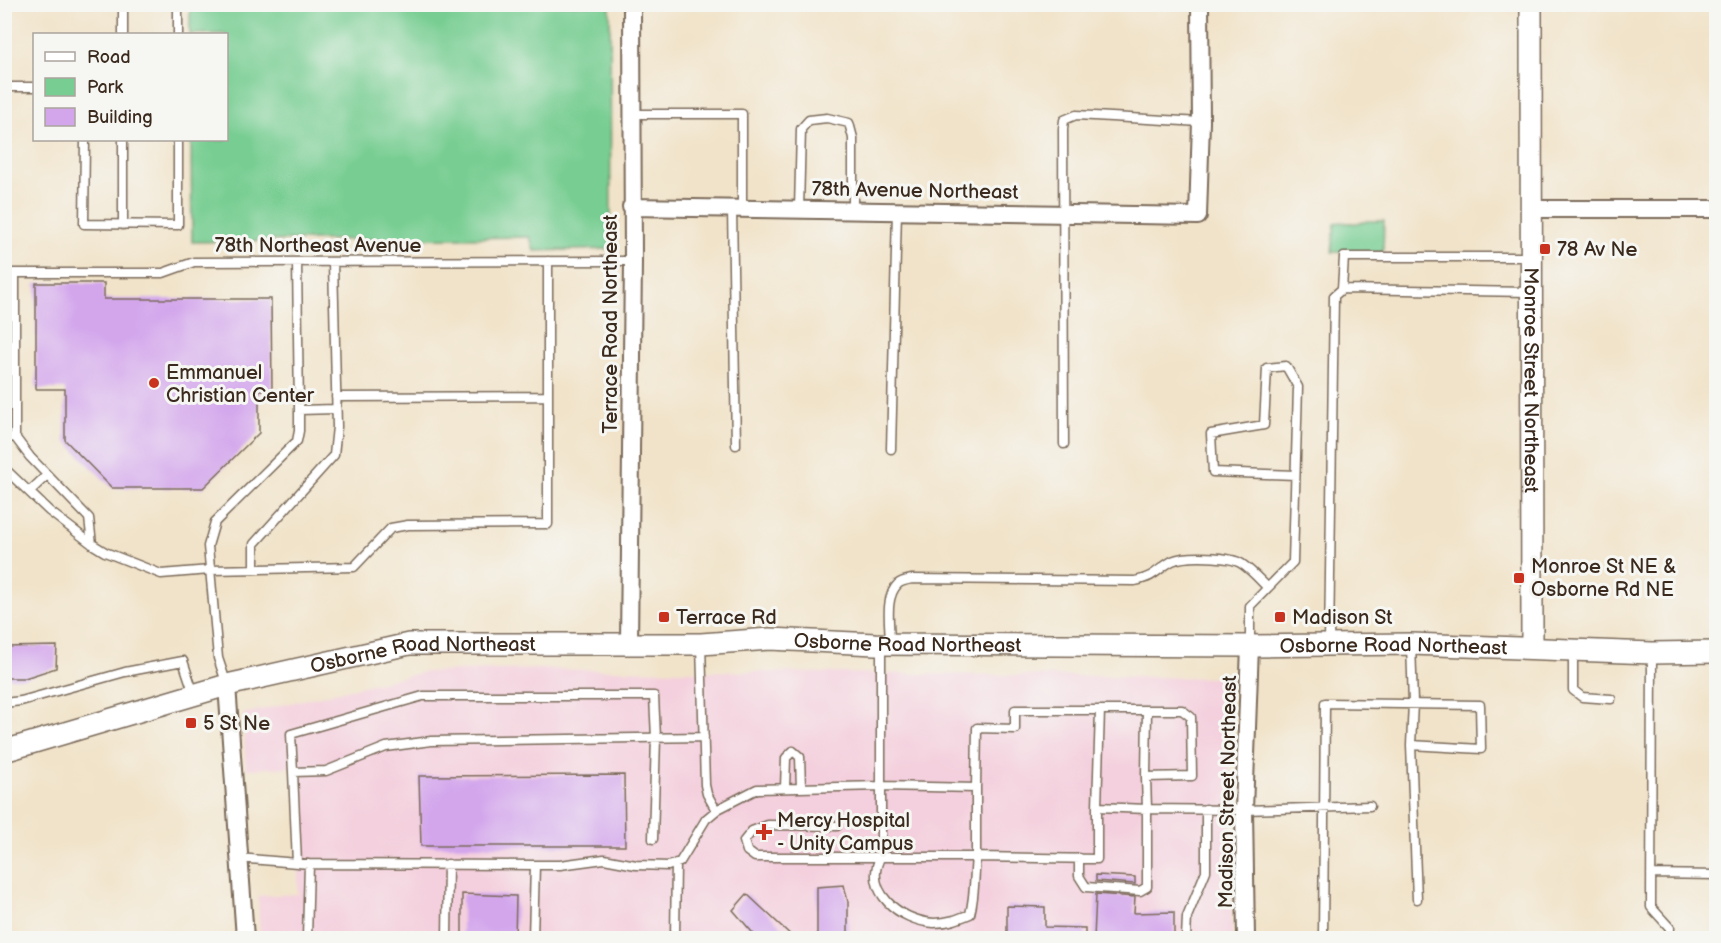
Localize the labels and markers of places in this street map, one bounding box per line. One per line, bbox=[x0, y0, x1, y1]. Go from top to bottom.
place label: 78 Av Ne bbox=[1557, 238, 1638, 262]
marker: 78 Av Ne bbox=[1538, 242, 1552, 256]
place label: Emmanuel Christian Center bbox=[166, 361, 315, 408]
marker: Emmanuel Christian Center bbox=[147, 376, 161, 390]
place label: Monroe St NE & Osborne Rd NE bbox=[1531, 555, 1676, 602]
marker: Monroe St NE & Osborne Rd NE bbox=[1512, 571, 1526, 585]
place label: Terrace Rd bbox=[676, 606, 777, 630]
place label: Madison St bbox=[1292, 606, 1393, 630]
marker: Terrace Rd bbox=[657, 610, 671, 624]
marker: Madison St bbox=[1273, 610, 1287, 624]
place label: 5 St Ne bbox=[203, 712, 270, 736]
marker: 5 St Ne bbox=[184, 716, 198, 730]
place label: Mercy Hospital - Unity Campus bbox=[777, 809, 913, 856]
marker: Mercy Hospital - Unity Campus bbox=[755, 823, 773, 841]

